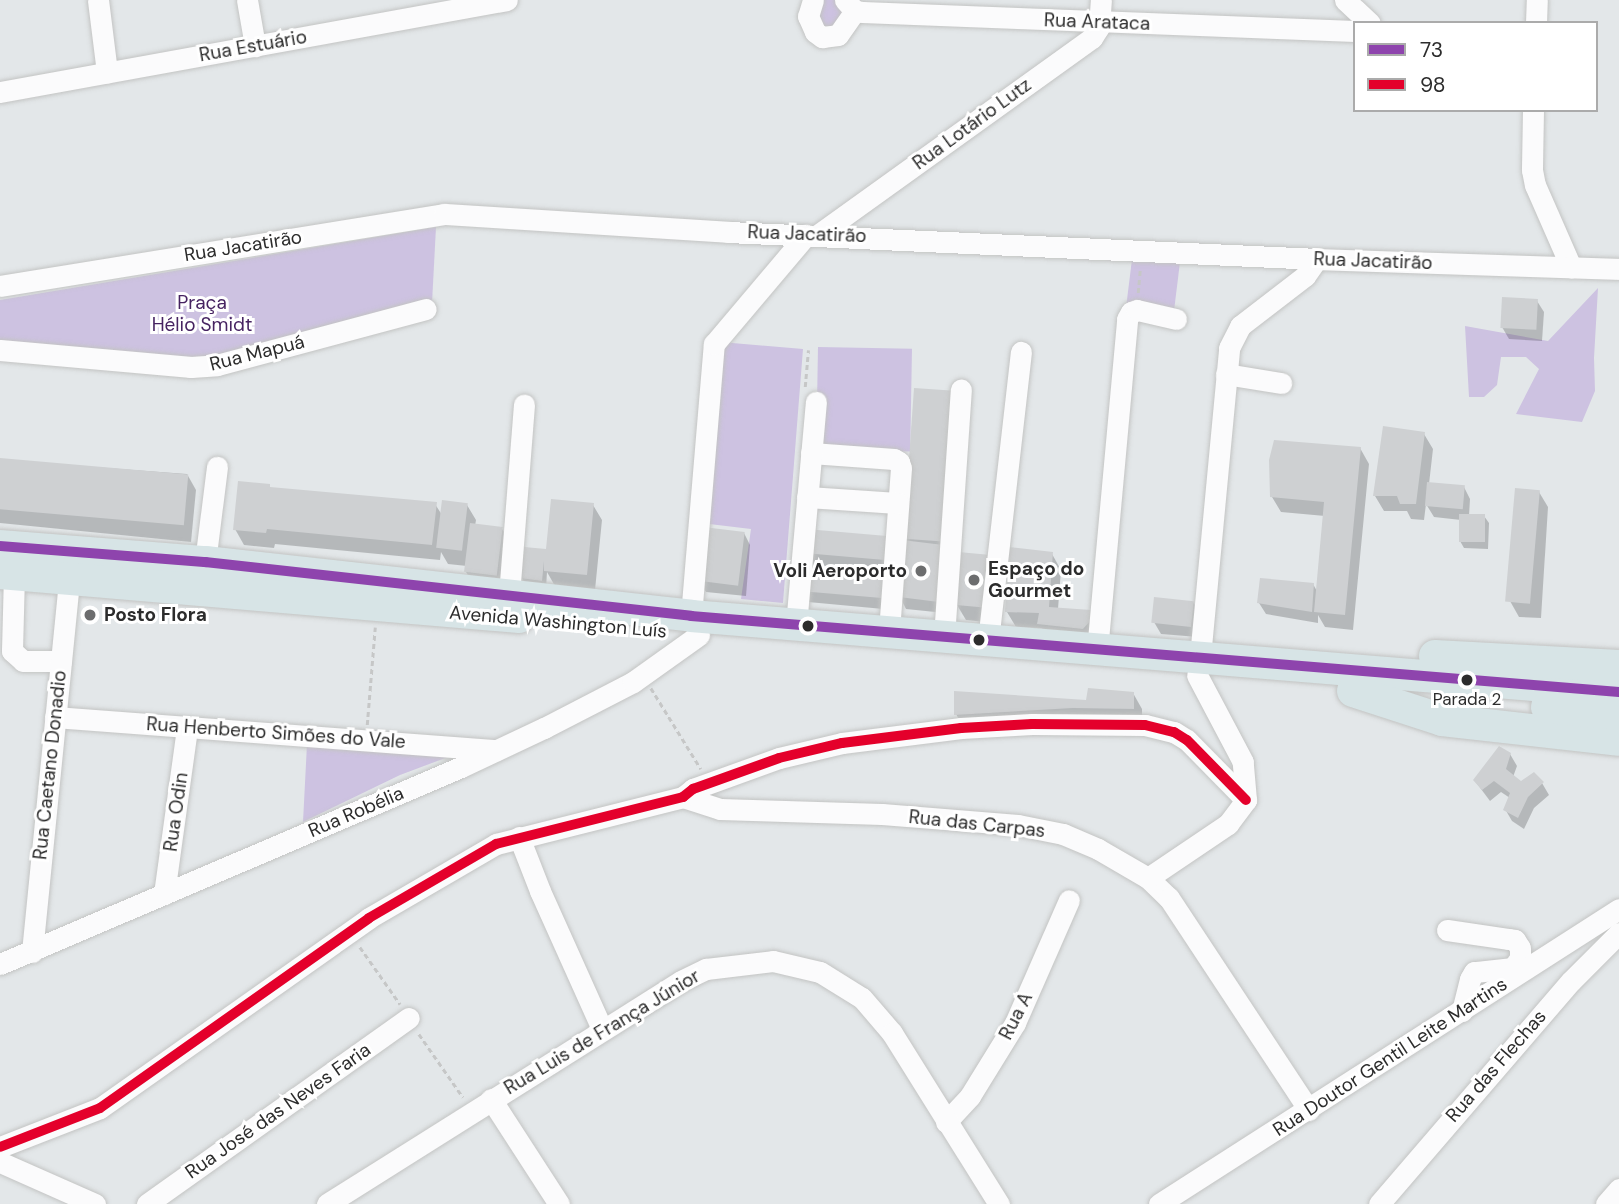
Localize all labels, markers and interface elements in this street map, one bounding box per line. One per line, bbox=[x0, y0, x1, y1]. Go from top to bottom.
street label: Rua Arataca bbox=[1044, 9, 1150, 35]
legend bbox=[1353, 21, 1598, 112]
street label: Rua Estuário bbox=[197, 25, 309, 67]
text: 73 bbox=[1420, 36, 1443, 64]
text: 98 bbox=[1420, 71, 1446, 99]
street label: Rua Lotário Lutz bbox=[908, 73, 1036, 175]
street label: Rua Jacatirão bbox=[747, 221, 867, 247]
street label: Rua Jacatirão bbox=[182, 225, 304, 267]
street label: Rua Jacatirão bbox=[1313, 248, 1433, 274]
park label: Praça Hélio Smidt bbox=[152, 292, 252, 336]
street label: Rua Mapuá bbox=[207, 330, 307, 376]
place label: Espaço do Gourmet bbox=[988, 558, 1084, 602]
place label: Voli Aeroporto bbox=[773, 560, 907, 582]
marker: Voli Aeroporto bbox=[913, 563, 929, 579]
marker: Espaço do Gourmet bbox=[966, 572, 982, 588]
street label: Avenida Washington Luís bbox=[448, 601, 668, 643]
place label: Posto Flora bbox=[104, 604, 207, 626]
marker: Posto Flora bbox=[82, 607, 98, 623]
unlabelled marker bbox=[801, 619, 815, 633]
unlabelled marker bbox=[972, 633, 986, 647]
street label: Rua Caetano Donadio bbox=[29, 669, 71, 861]
marker: Parada 2 bbox=[1460, 673, 1474, 687]
place label: Parada 2 bbox=[1433, 690, 1501, 710]
street label: Rua Henberto Simões do Vale bbox=[146, 713, 406, 753]
street label: Rua Odin bbox=[159, 771, 193, 853]
street label: Rua Robélia bbox=[305, 782, 407, 842]
street label: Rua das Carpas bbox=[908, 805, 1046, 843]
street label: Rua Luis de França Júnior bbox=[500, 964, 704, 1100]
street label: Rua Doutor Gentil Leite Martins bbox=[1269, 973, 1511, 1141]
street label: Rua A bbox=[994, 988, 1038, 1044]
street label: Rua das Flechas bbox=[1441, 1005, 1551, 1127]
street label: Rua José das Neves Faria bbox=[181, 1038, 375, 1184]

